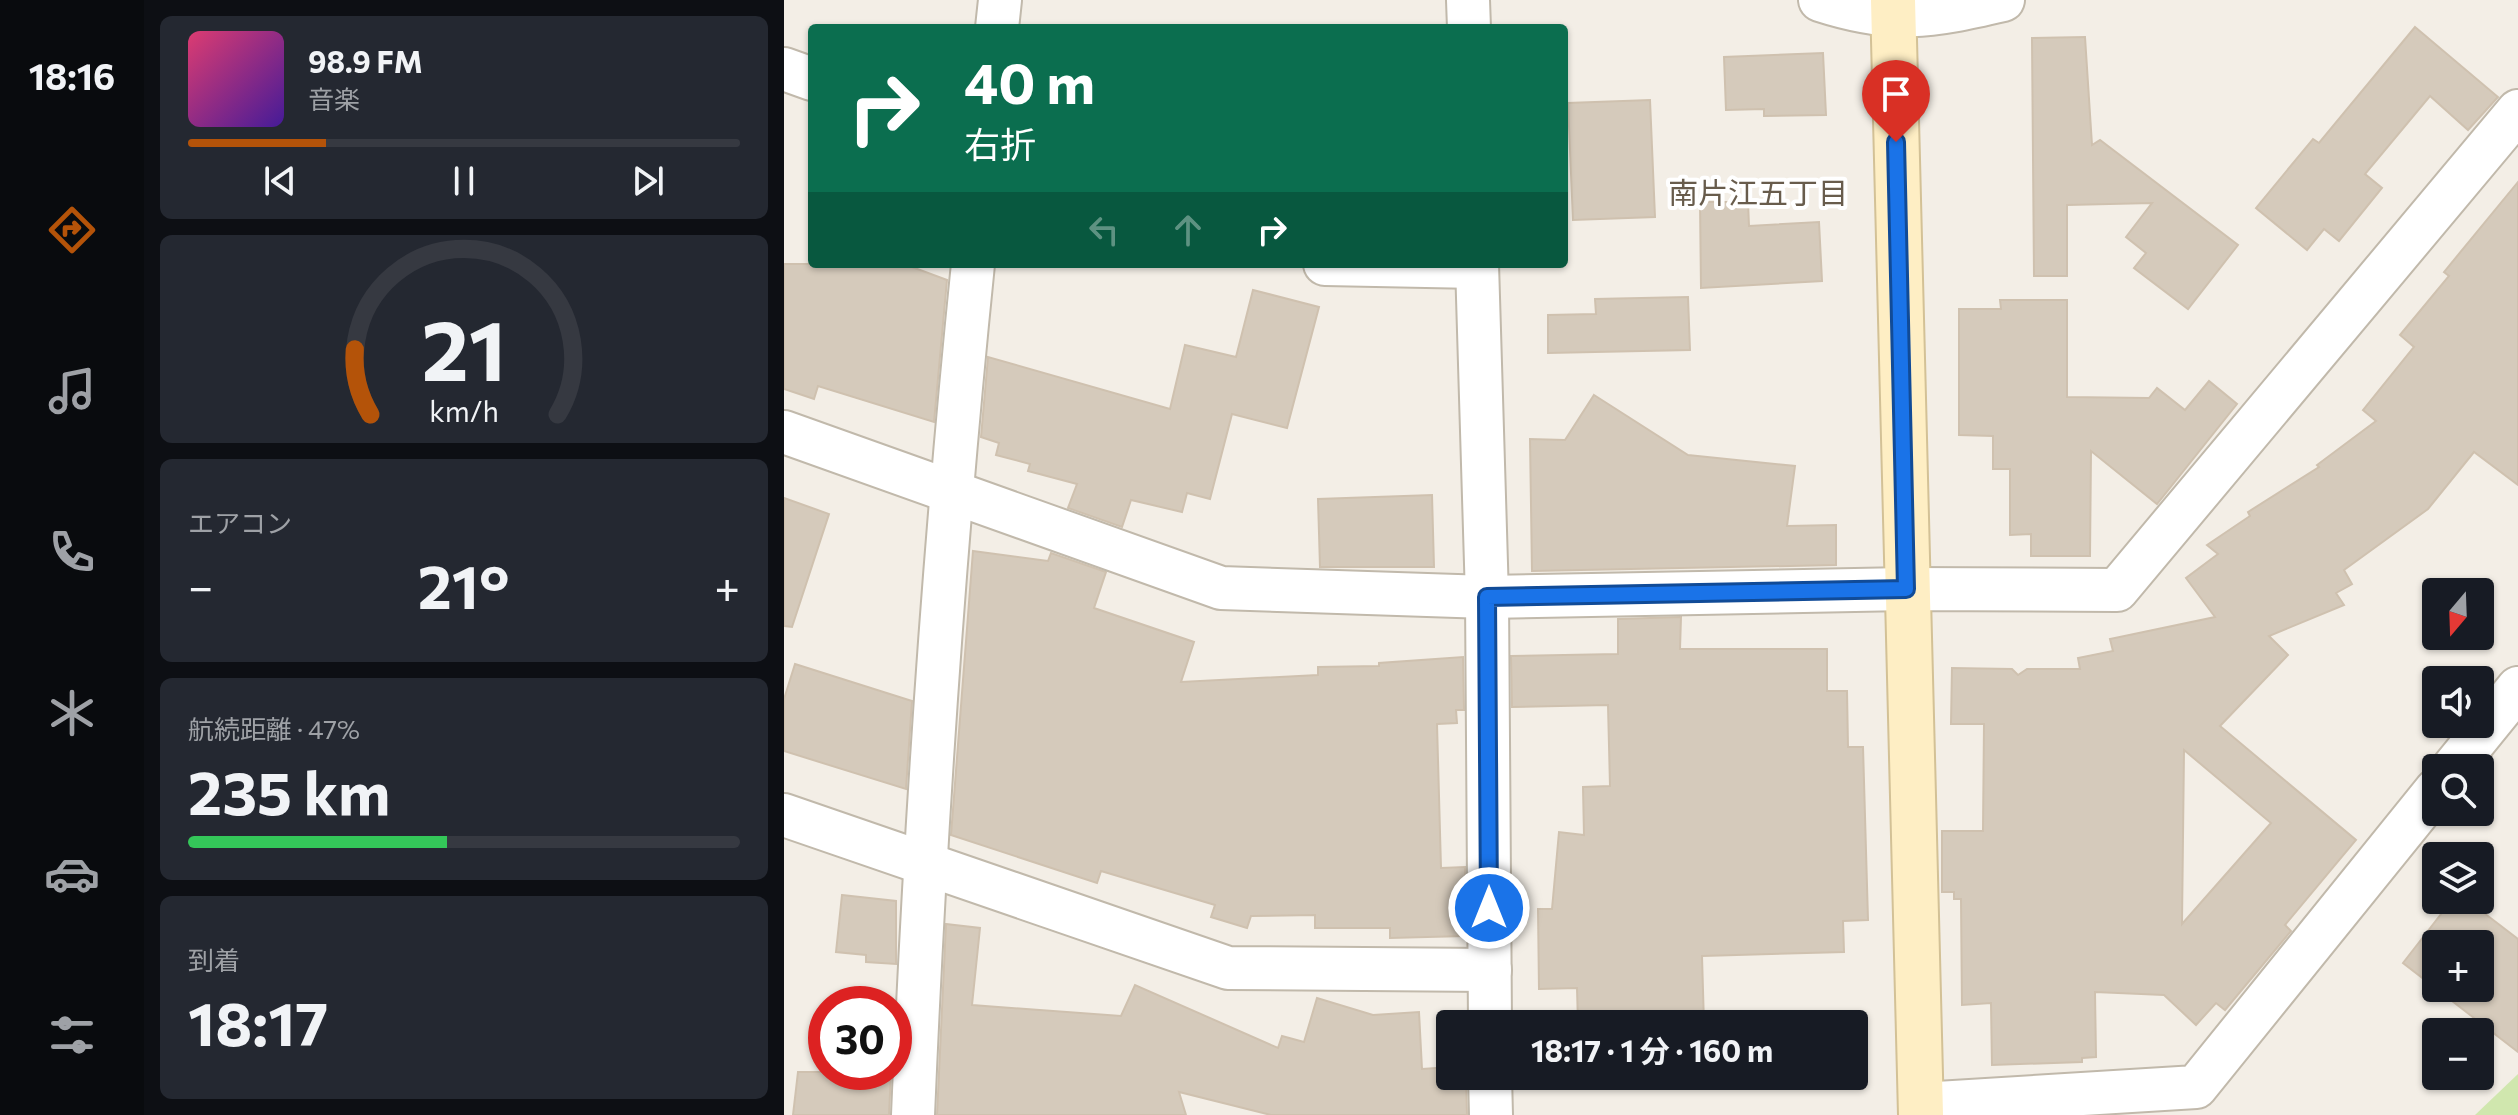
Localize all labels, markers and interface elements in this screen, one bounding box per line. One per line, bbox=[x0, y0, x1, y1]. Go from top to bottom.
text: 98.9 FM bbox=[308, 42, 423, 79]
text: 40 m bbox=[964, 47, 1095, 116]
text: 18:16 bbox=[29, 53, 115, 97]
icon: right bbox=[832, 56, 936, 160]
pin bbox=[1862, 60, 1930, 142]
icon: arrive bbox=[1874, 72, 1918, 116]
text: 音楽 bbox=[308, 83, 360, 114]
text: 右折 bbox=[964, 121, 1036, 165]
icon: previous bbox=[258, 159, 302, 203]
icon: pause bbox=[442, 159, 486, 203]
icon: next bbox=[626, 159, 670, 203]
district label: 南片江五丁目 bbox=[1668, 173, 1848, 210]
icon: directions bbox=[44, 202, 100, 258]
icon: left bbox=[1082, 208, 1126, 252]
icon: ahead bbox=[1166, 208, 1210, 252]
icon: right bbox=[1250, 208, 1294, 252]
text: 21 bbox=[422, 295, 506, 397]
icon: music bbox=[44, 363, 100, 419]
text: km/h bbox=[429, 393, 499, 428]
text: エアコン bbox=[188, 507, 292, 538]
icon: phone bbox=[44, 524, 100, 580]
text: 21° bbox=[418, 548, 510, 621]
text: − bbox=[188, 558, 213, 612]
text: + bbox=[714, 558, 740, 612]
north arrow bbox=[2422, 578, 2494, 650]
map controls bbox=[2422, 578, 2494, 1090]
button: sound bbox=[2422, 666, 2494, 738]
icon: climate bbox=[44, 685, 100, 741]
text: 航続距離 · 47% bbox=[188, 713, 360, 744]
text: 235 km bbox=[188, 754, 390, 827]
button: search bbox=[2422, 754, 2494, 826]
button: layers bbox=[2422, 842, 2494, 914]
icon: car bbox=[44, 846, 100, 902]
position arrow bbox=[1447, 866, 1531, 950]
button: + bbox=[2422, 930, 2494, 1002]
text: 到着 bbox=[188, 944, 240, 975]
text: 18:17 bbox=[188, 985, 328, 1058]
speed limit sign: 30 bbox=[808, 986, 912, 1090]
icon: filters bbox=[44, 1007, 100, 1063]
button: − bbox=[2422, 1018, 2494, 1090]
text: 18:17 · 1 分 · 160 m bbox=[1531, 1031, 1773, 1068]

